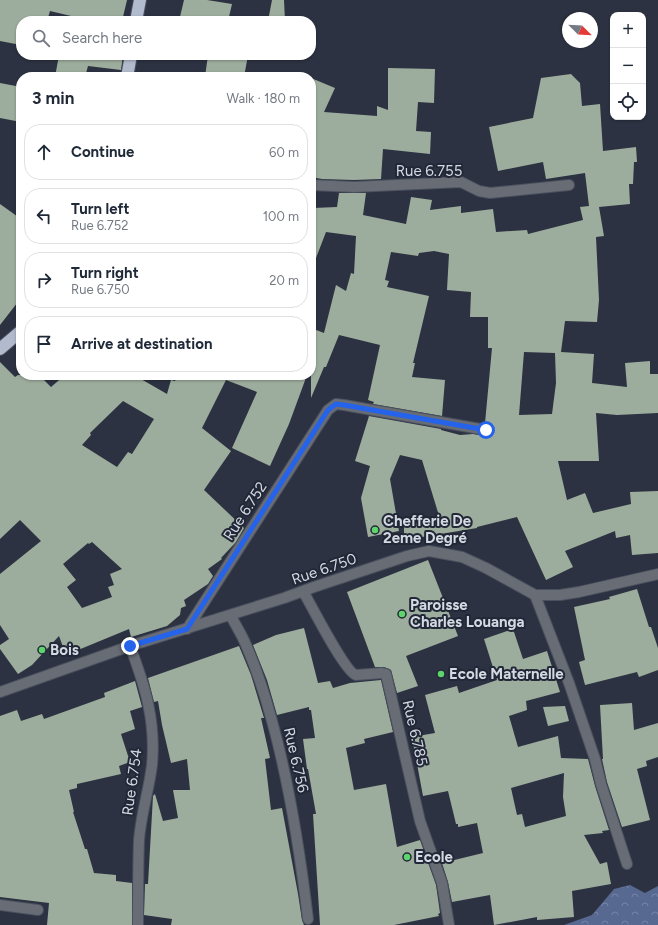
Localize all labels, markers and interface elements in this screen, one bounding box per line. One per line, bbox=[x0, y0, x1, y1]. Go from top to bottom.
north arrow bbox=[562, 12, 598, 48]
map controls bbox=[610, 12, 646, 120]
button: + bbox=[610, 12, 646, 48]
search box bbox=[16, 16, 316, 60]
icon: search bbox=[30, 27, 52, 49]
text: Search here bbox=[62, 29, 142, 47]
button: − bbox=[610, 48, 646, 84]
button: locate bbox=[610, 84, 646, 120]
text: 3 min bbox=[32, 88, 74, 108]
text: Walk · 180 m bbox=[227, 91, 300, 106]
icon: ahead bbox=[33, 141, 55, 163]
text: Continue bbox=[71, 143, 134, 161]
text: 60 m bbox=[269, 145, 299, 160]
street label: Rue 6.755 bbox=[396, 162, 462, 180]
text: Turn left bbox=[71, 200, 129, 218]
icon: left bbox=[33, 205, 55, 227]
text: 100 m bbox=[263, 209, 299, 224]
text: Rue 6.752 bbox=[71, 218, 129, 233]
text: Turn right bbox=[71, 264, 139, 282]
icon: right bbox=[33, 269, 55, 291]
text: 20 m bbox=[269, 273, 299, 288]
text: Rue 6.750 bbox=[71, 282, 130, 297]
icon: arrive bbox=[33, 333, 55, 355]
text: Arrive at destination bbox=[71, 335, 212, 353]
route start bbox=[477, 421, 495, 439]
street label: Rue 6.752 bbox=[219, 478, 271, 544]
place label: Chefferie De 2eme Degré bbox=[383, 512, 472, 547]
marker: Chefferie De 2eme Degré bbox=[370, 525, 380, 535]
street label: Rue 6.750 bbox=[289, 549, 359, 589]
place label: Paroisse Charles Louanga bbox=[410, 596, 524, 631]
marker: Paroisse Charles Louanga bbox=[397, 609, 407, 619]
route end bbox=[121, 637, 139, 655]
place label: Bois bbox=[50, 641, 79, 659]
marker: Bois bbox=[37, 645, 47, 655]
place label: Ecole Maternelle bbox=[449, 665, 564, 683]
marker: Ecole Maternelle bbox=[436, 669, 446, 679]
street label: Rue 6.785 bbox=[399, 698, 431, 768]
street label: Rue 6.756 bbox=[280, 726, 312, 795]
street label: Rue 6.754 bbox=[118, 747, 146, 817]
place label: Ecole bbox=[415, 848, 453, 866]
marker: Ecole bbox=[402, 852, 412, 862]

